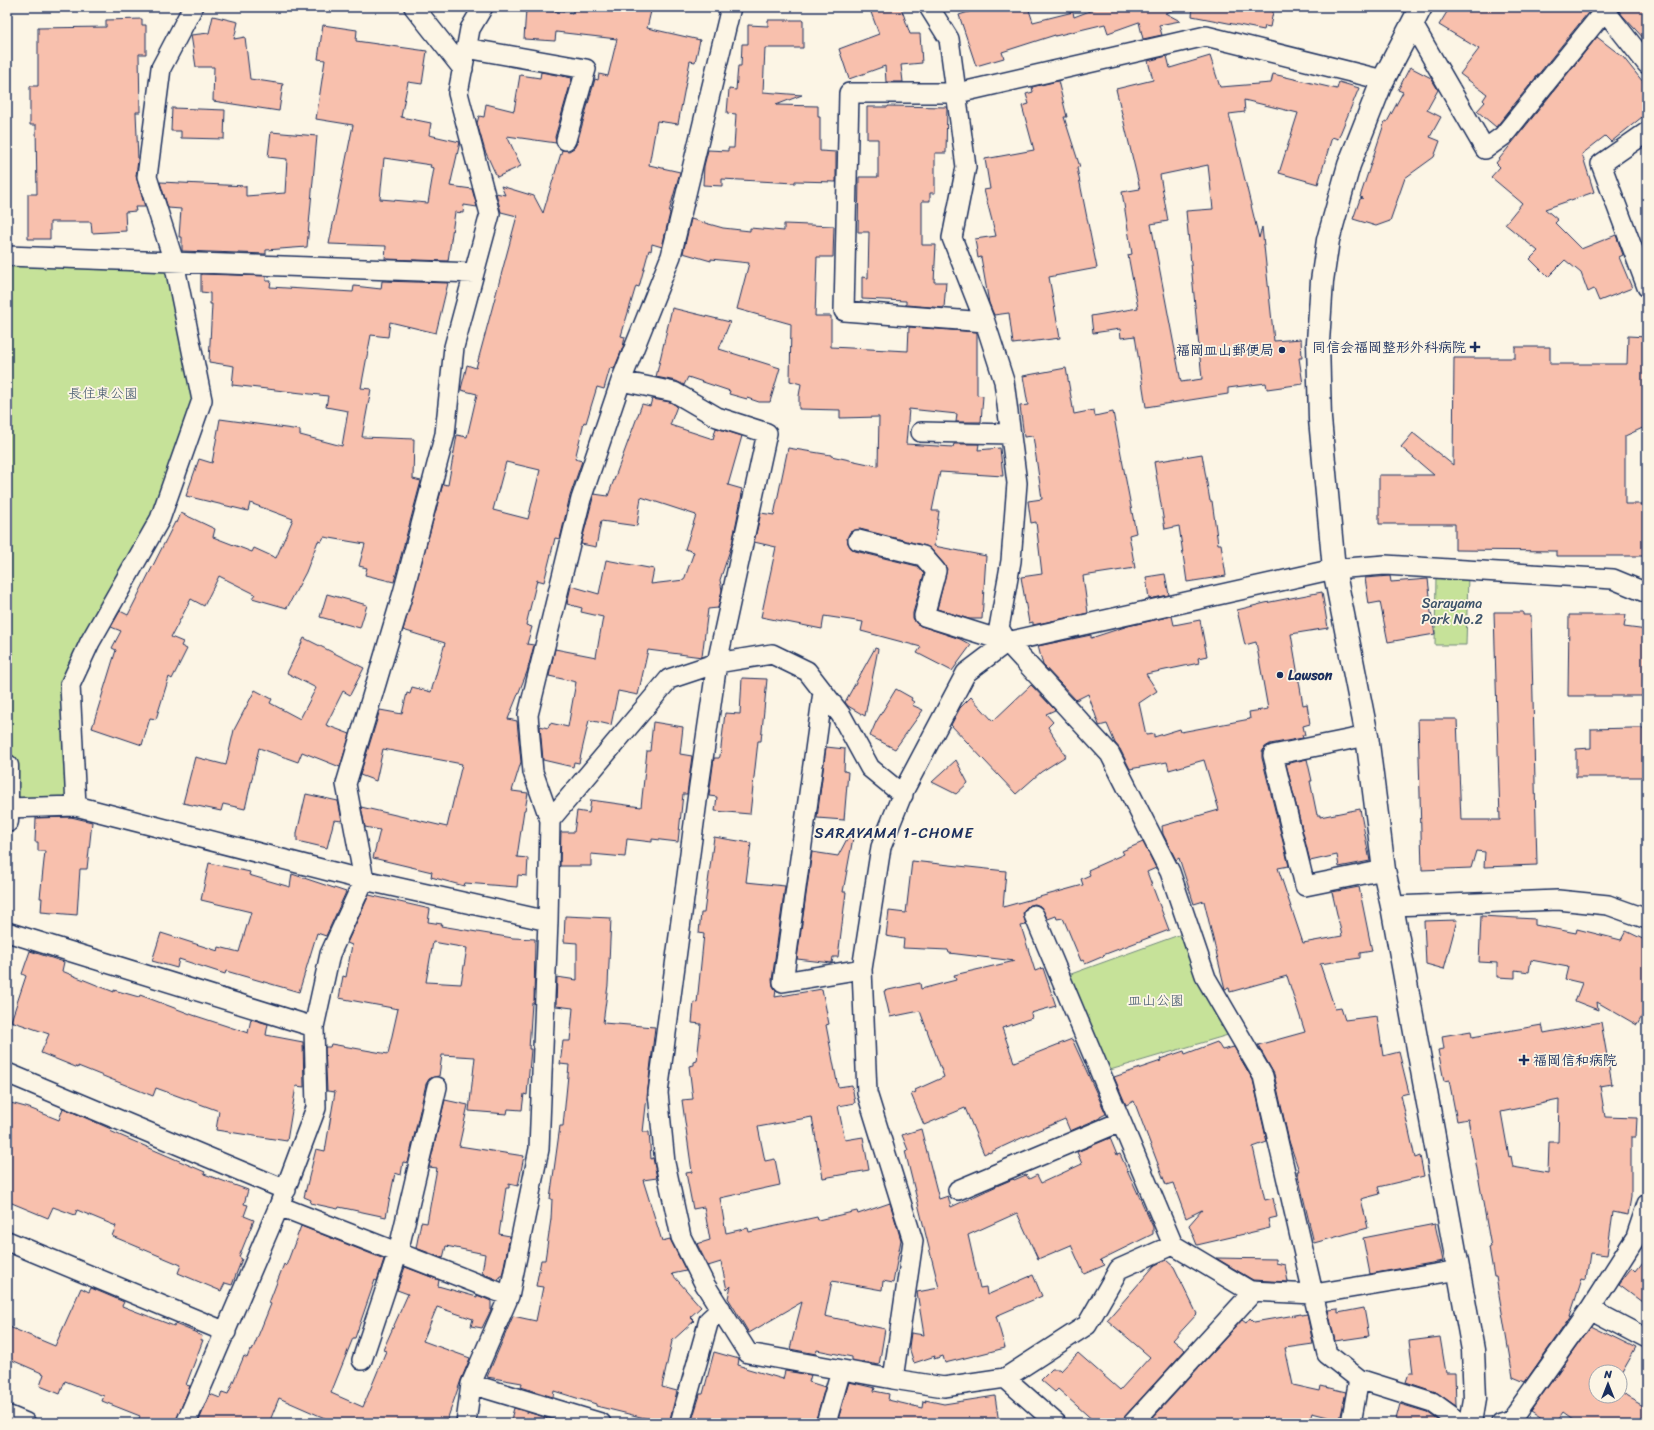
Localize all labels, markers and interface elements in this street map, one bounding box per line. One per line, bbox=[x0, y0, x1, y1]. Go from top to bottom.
place label: 同信会福岡整形外科病院 bbox=[1312, 335, 1466, 360]
place label: 福岡皿山郵便局 bbox=[1176, 338, 1274, 363]
marker: 同信会福岡整形外科病院 bbox=[1469, 341, 1481, 353]
marker: 福岡皿山郵便局 bbox=[1277, 345, 1287, 355]
park label: 長住東公園 bbox=[68, 381, 138, 406]
park label: Sarayama Park No.2 bbox=[1421, 591, 1483, 632]
place label: Lawson bbox=[1288, 663, 1333, 688]
marker: Lawson bbox=[1275, 670, 1285, 680]
district label: SARAYAMA 1-CHOME bbox=[814, 820, 974, 846]
park label: 皿山公園 bbox=[1128, 988, 1184, 1013]
place label: 福岡信和病院 bbox=[1533, 1048, 1617, 1073]
marker: 福岡信和病院 bbox=[1518, 1054, 1530, 1066]
north arrow bbox=[1588, 1364, 1628, 1404]
text: N bbox=[1603, 1365, 1612, 1384]

